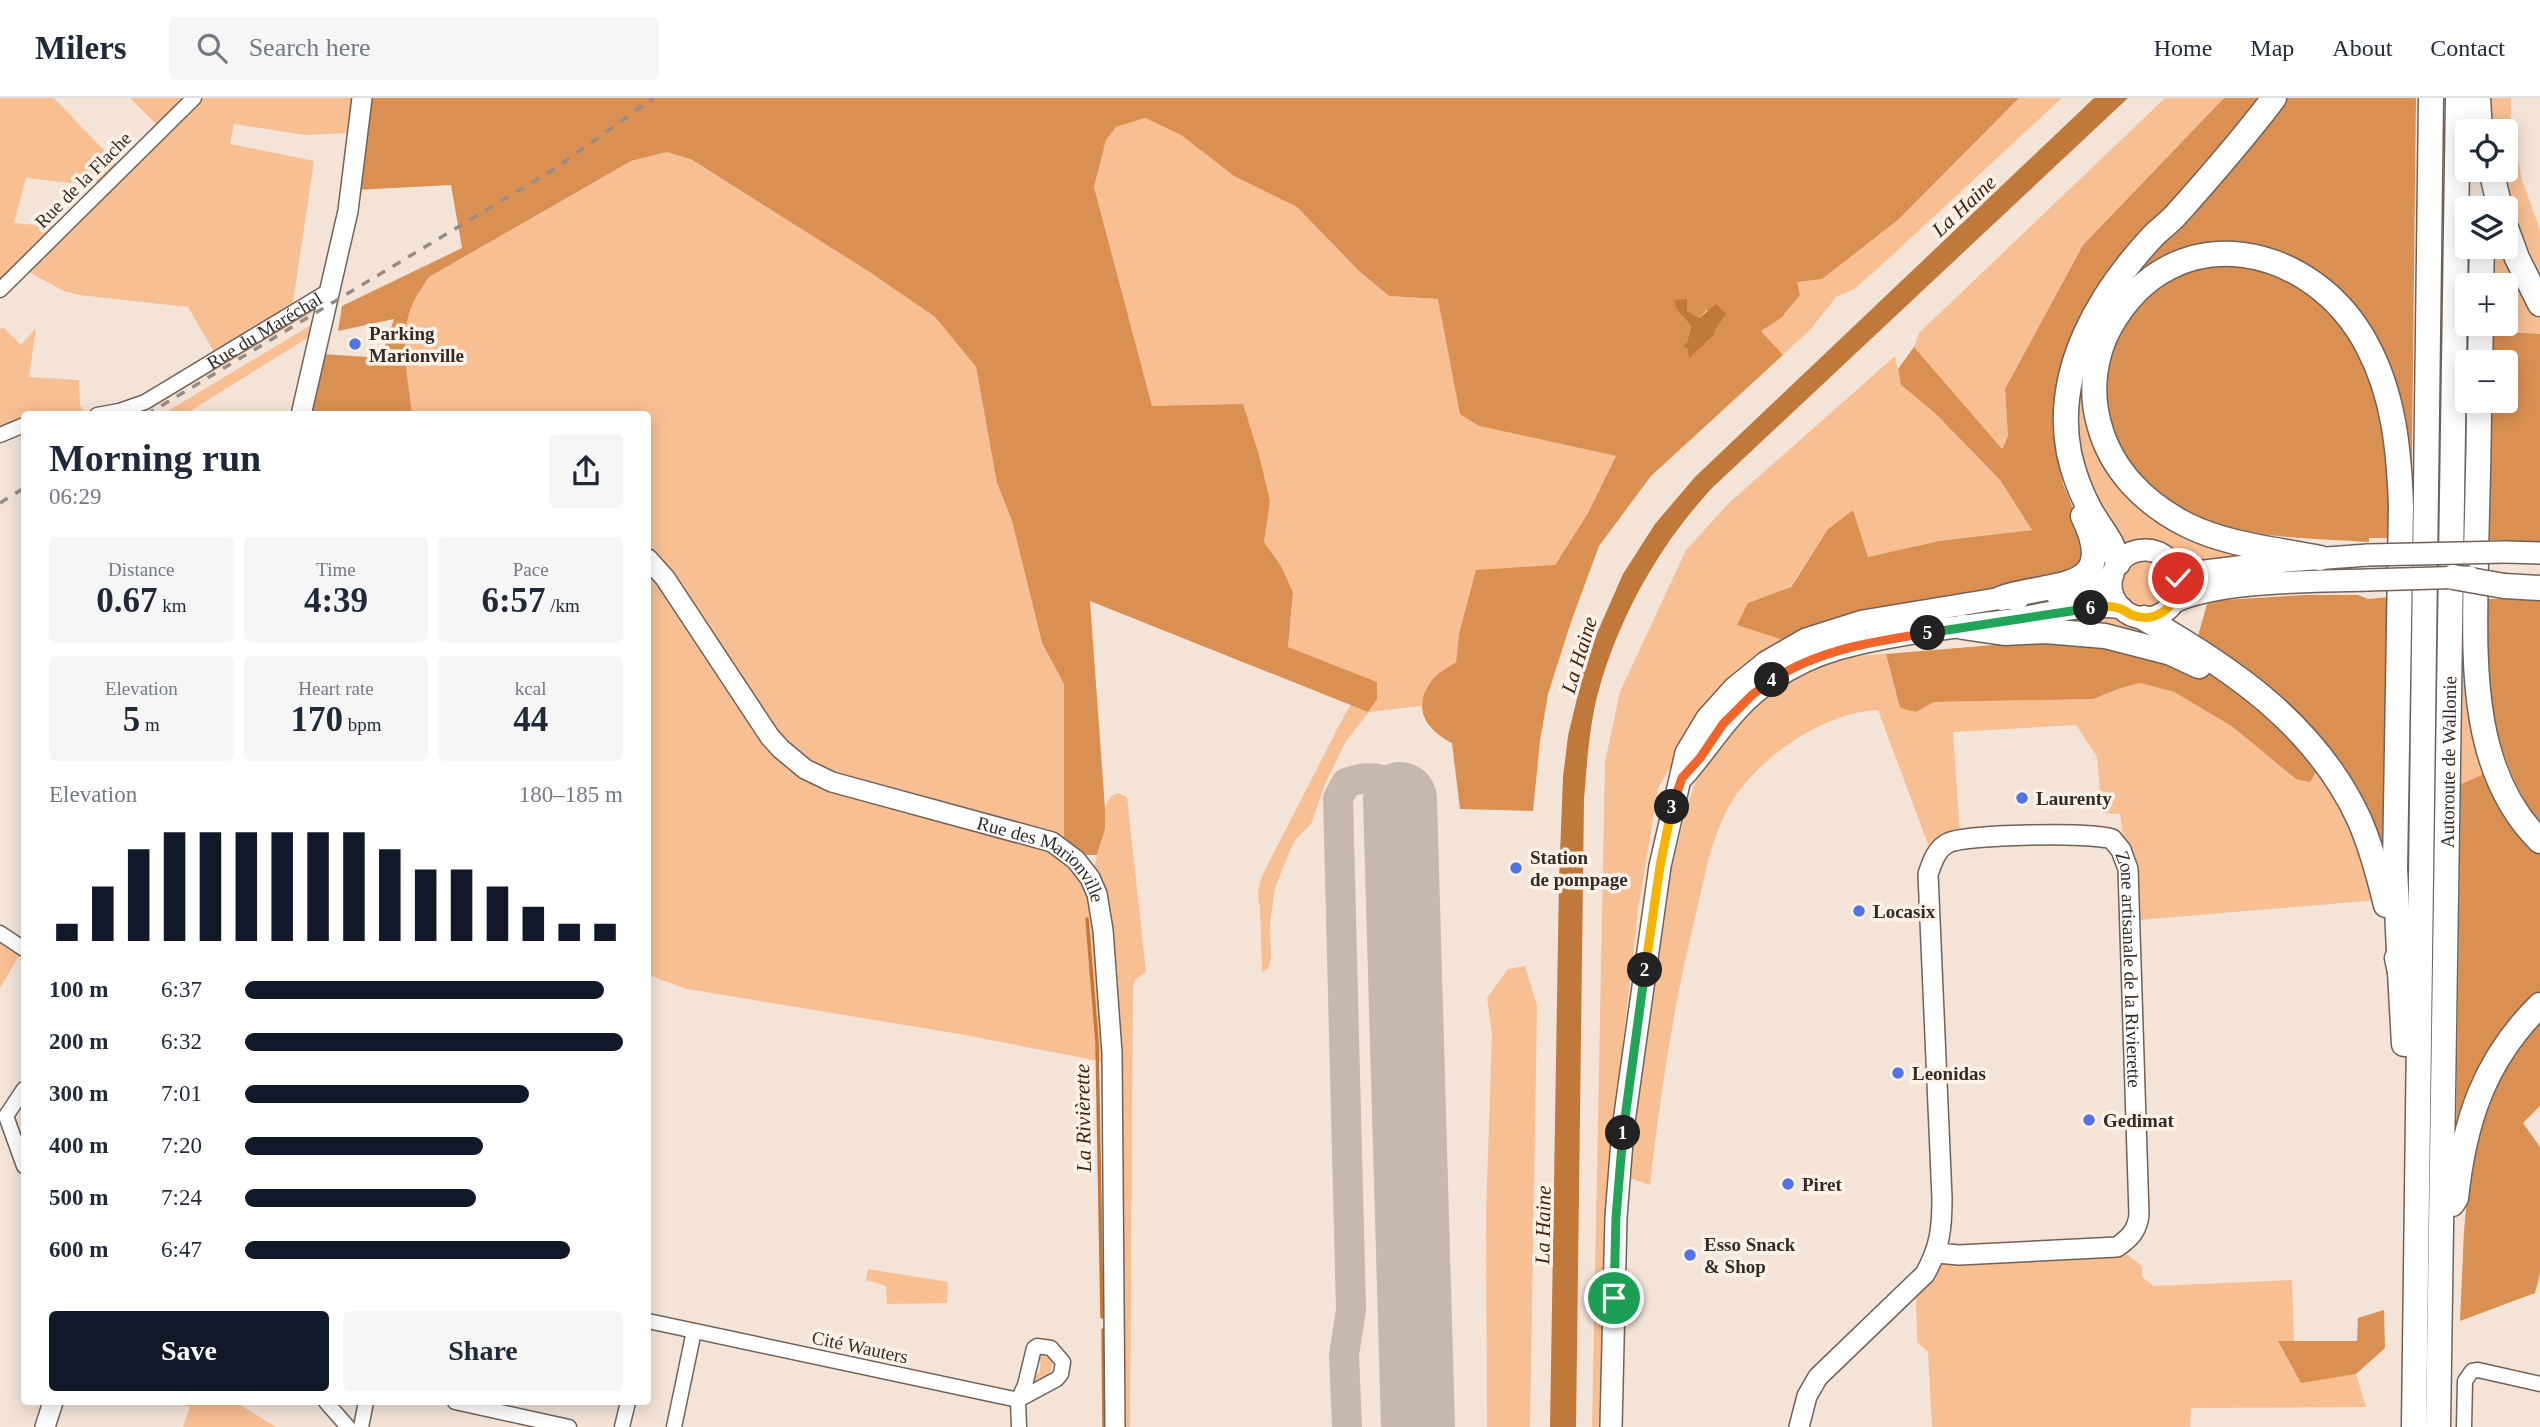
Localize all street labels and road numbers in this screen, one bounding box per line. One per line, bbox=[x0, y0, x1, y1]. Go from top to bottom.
street label: Rue de la Flache bbox=[31, 128, 135, 232]
street label: Rue du Maréchal bbox=[203, 287, 326, 373]
street label: Autoroute de Wallonie bbox=[2436, 676, 2460, 848]
street label: Rue des Marionville bbox=[975, 812, 1109, 903]
street label: Zone artisanale de la Rivierette bbox=[2112, 848, 2145, 1088]
street label: Cité Wauters bbox=[810, 1327, 910, 1367]

